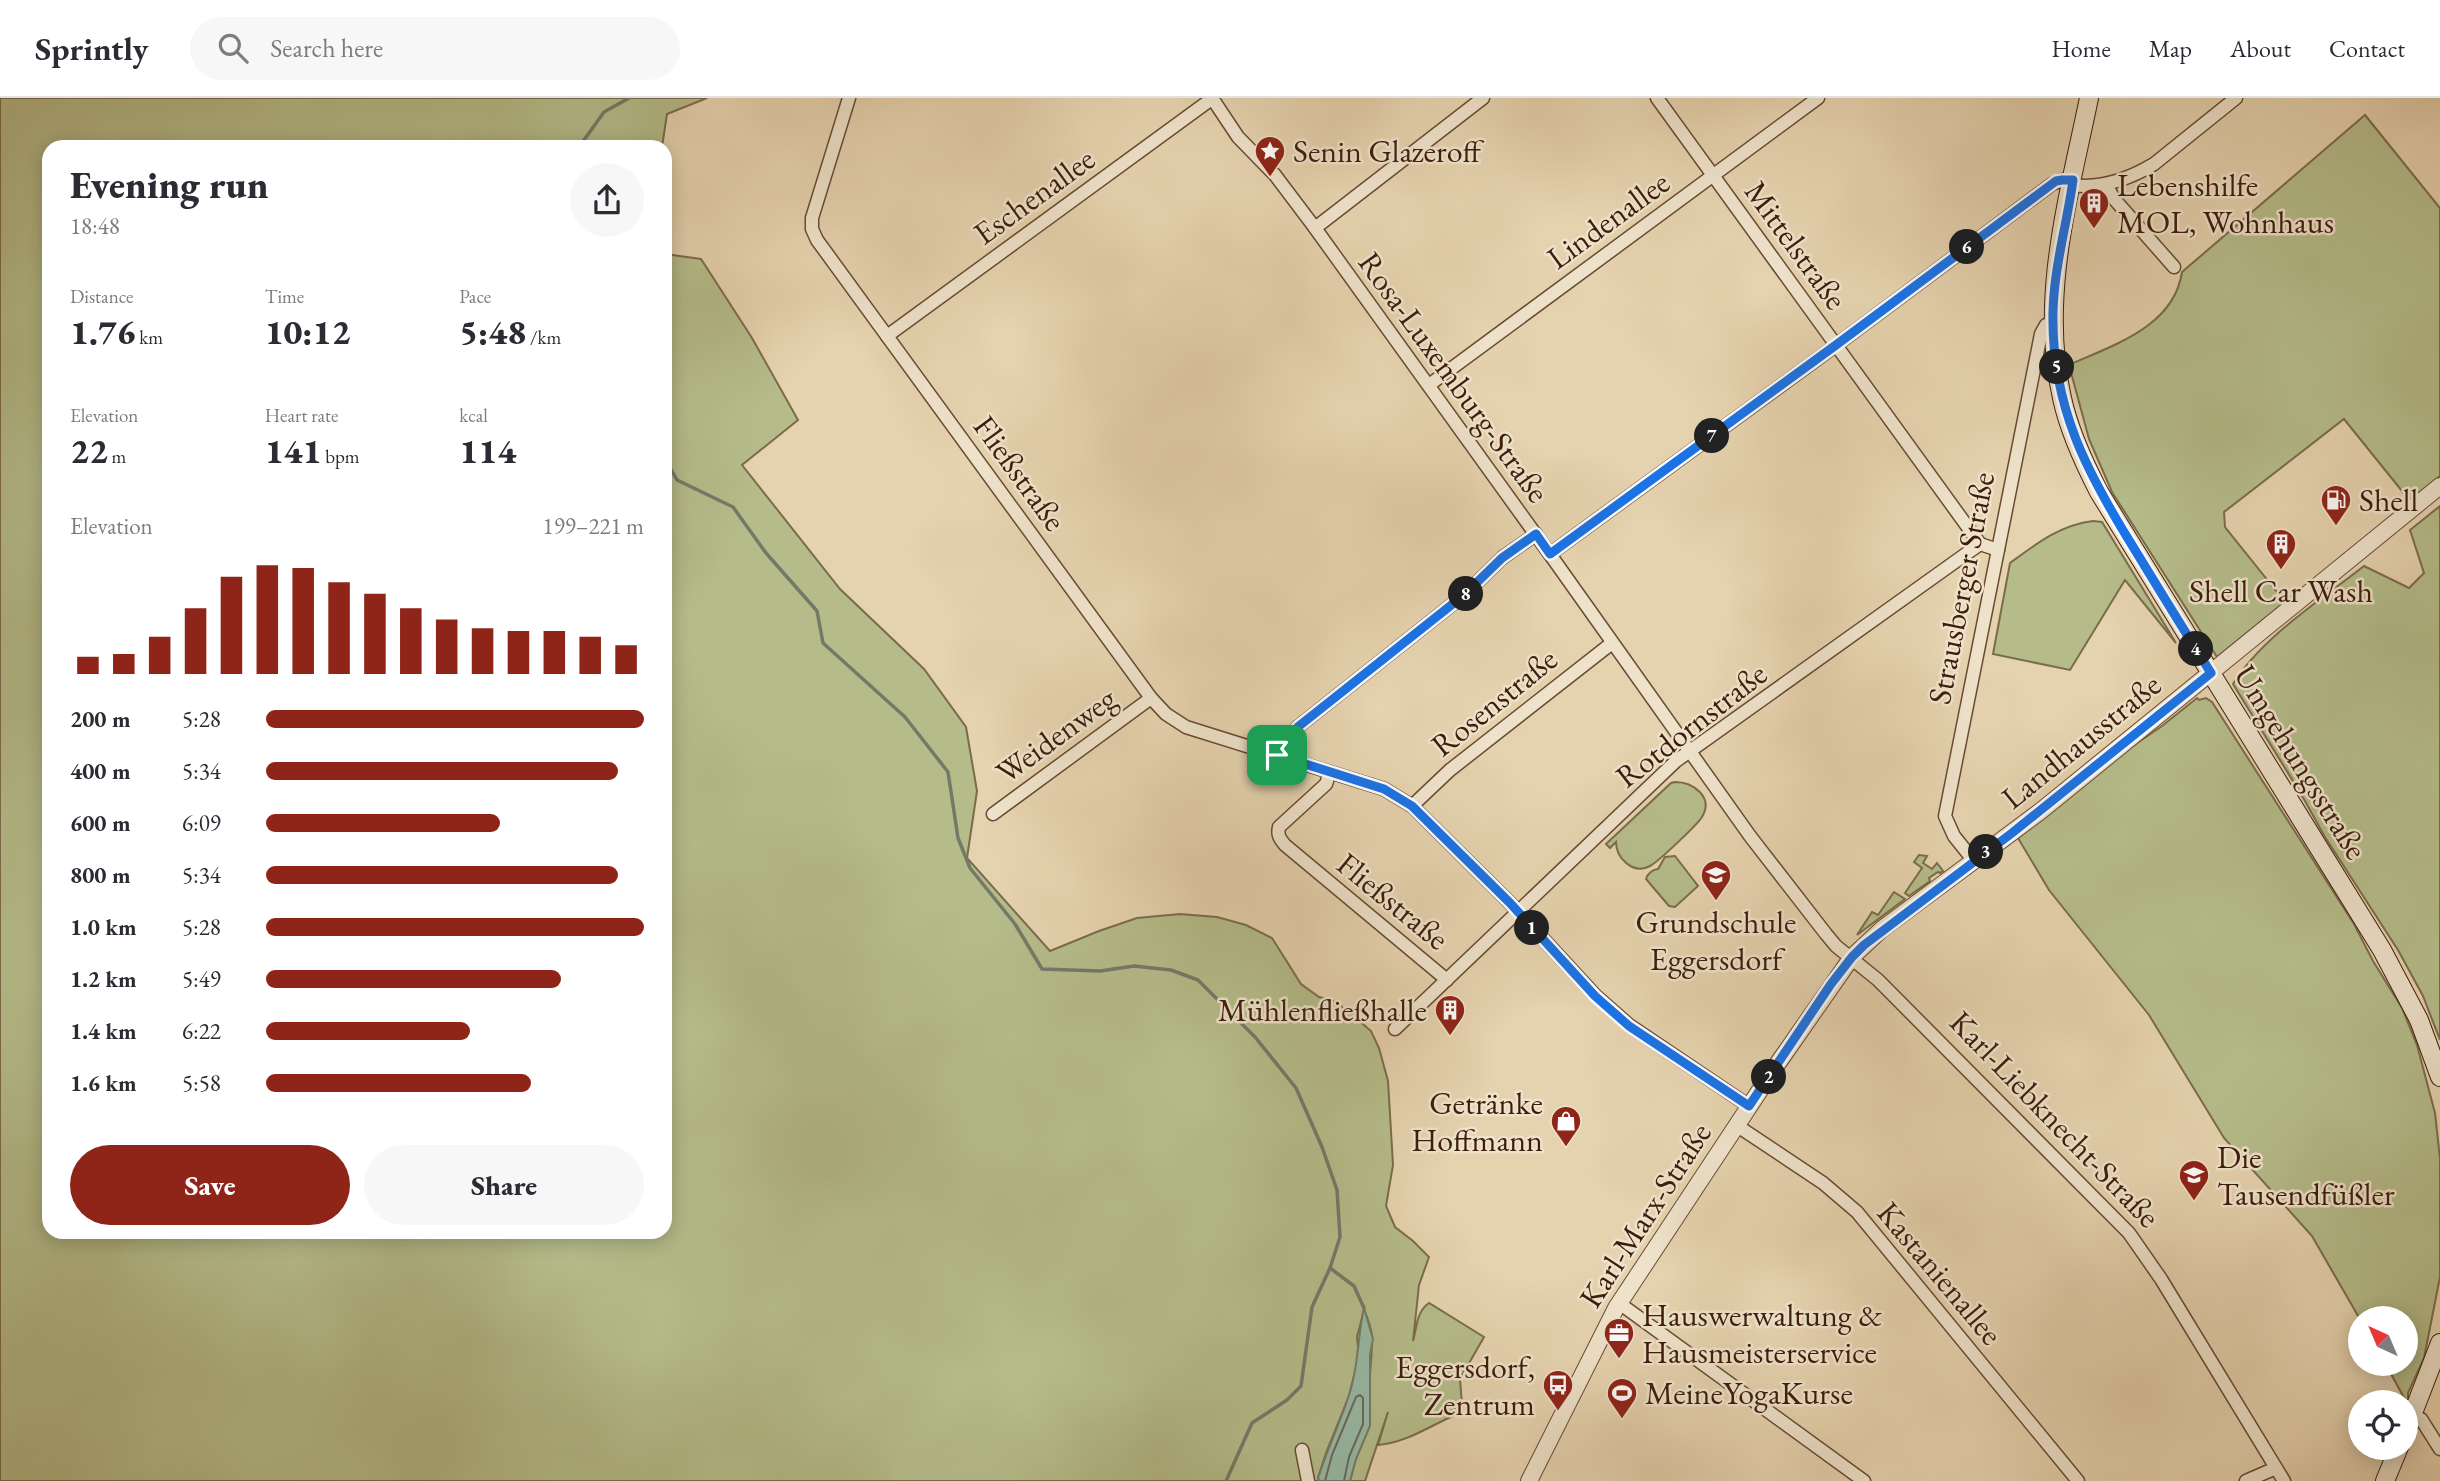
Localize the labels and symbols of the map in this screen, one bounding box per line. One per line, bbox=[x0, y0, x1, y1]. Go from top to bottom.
place label: Senin Glazeroff bbox=[1293, 130, 1485, 172]
place icon: Senin Glazeroff bbox=[1253, 134, 1287, 178]
street label: Eschenallee bbox=[965, 138, 1103, 254]
street label: Lindenallee bbox=[1538, 161, 1678, 279]
place label: Lebenshilfe MOL, Wohnhaus bbox=[2117, 164, 2334, 243]
street label: Mittelstraße bbox=[1735, 172, 1857, 318]
building icon: Lebenshilfe MOL, Wohnhaus bbox=[2077, 186, 2111, 230]
pin: 6 bbox=[1950, 230, 1984, 264]
street label: Rosa-Luxemburg-Straße bbox=[1349, 243, 1559, 511]
pin: 5 bbox=[2039, 350, 2074, 384]
street label: Fließstraße bbox=[964, 407, 1076, 539]
pin: 7 bbox=[1694, 418, 1730, 454]
street label: Strausberger Straße bbox=[1918, 468, 2004, 708]
place label: Shell bbox=[2359, 479, 2419, 521]
fuel station icon: Shell bbox=[2319, 483, 2353, 527]
building icon: Shell Car Wash bbox=[2264, 527, 2298, 571]
place label: Shell Car Wash bbox=[2189, 570, 2373, 612]
pin: 8 bbox=[1448, 576, 1484, 612]
pin: 4 bbox=[2178, 632, 2214, 666]
street label: Rosenstraße bbox=[1422, 638, 1566, 766]
street label: Rotdornstraße bbox=[1607, 653, 1775, 797]
street label: Umgehungsstraße bbox=[2224, 657, 2378, 867]
street label: Landhausstraße bbox=[1993, 664, 2169, 818]
street label: Weidenweg bbox=[988, 677, 1125, 793]
pin bbox=[1247, 725, 1307, 785]
pin: 3 bbox=[1968, 834, 2004, 870]
street label: Fließstraße bbox=[1328, 843, 1458, 959]
school or university icon: Grundschule Eggersdorf bbox=[1699, 858, 1733, 902]
place label: Grundschule Eggersdorf bbox=[1636, 901, 1796, 980]
pin: 1 bbox=[1514, 910, 1550, 946]
place label: Mühlenfließhalle bbox=[1218, 989, 1427, 1031]
building icon: Mühlenfließhalle bbox=[1433, 993, 1467, 1037]
street label: Karl-Liebknecht-Straße bbox=[1941, 1002, 2169, 1236]
pin: 2 bbox=[1752, 1060, 1786, 1094]
place label: Getränke Hoffmann bbox=[1411, 1082, 1543, 1161]
shop icon: Getränke Hoffmann bbox=[1549, 1104, 1583, 1148]
street label: Karl-Marx-Straße bbox=[1569, 1114, 1721, 1316]
place label: Die Tausendfüßler bbox=[2217, 1136, 2395, 1215]
school or university icon: Die Tausendfüßler bbox=[2177, 1158, 2211, 1202]
street label: Kastanienallee bbox=[1868, 1193, 2012, 1353]
place label: Hauswerwaltung & Hausmeisterservice bbox=[1642, 1294, 1882, 1373]
north arrow bbox=[2348, 1306, 2418, 1376]
office icon: Hauswerwaltung & Hausmeisterservice bbox=[1602, 1316, 1636, 1360]
place label: Eggersdorf, Zentrum bbox=[1395, 1346, 1535, 1425]
bus stop icon: Eggersdorf, Zentrum bbox=[1541, 1368, 1575, 1412]
place label: MeineYogaKurse bbox=[1645, 1372, 1853, 1414]
sports icon: MeineYogaKurse bbox=[1605, 1376, 1639, 1420]

